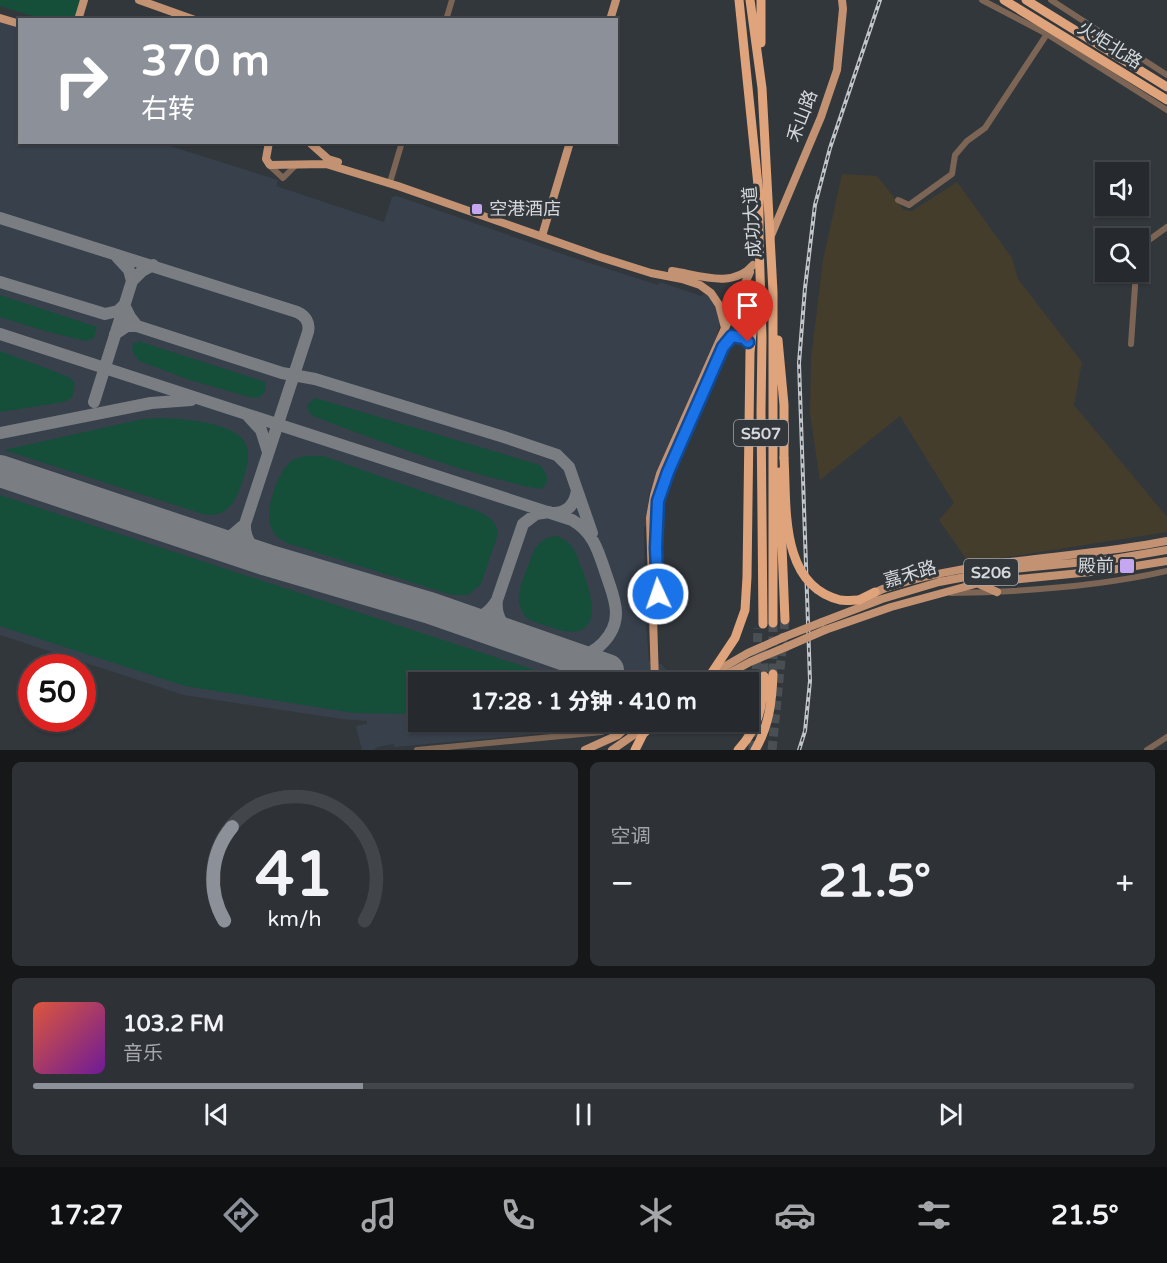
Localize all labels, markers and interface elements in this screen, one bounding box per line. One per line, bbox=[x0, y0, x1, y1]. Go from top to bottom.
street label: 火炬北路 bbox=[1074, 17, 1146, 73]
text: 370 m bbox=[141, 36, 270, 87]
icon: right bbox=[42, 42, 120, 120]
street label: 禾山路 bbox=[782, 87, 822, 145]
text: 右转 bbox=[141, 93, 195, 126]
map controls bbox=[1095, 162, 1149, 282]
button: sound bbox=[1095, 162, 1149, 216]
street label: 成功大道 bbox=[739, 185, 765, 259]
place label: 空港酒店 bbox=[489, 198, 561, 220]
marker: 空港酒店 bbox=[470, 202, 484, 216]
button: search bbox=[1095, 228, 1149, 282]
pin bbox=[722, 280, 773, 342]
icon: arrive bbox=[731, 289, 764, 322]
road number: S507 bbox=[734, 420, 788, 446]
place label: 殿前 bbox=[1078, 555, 1114, 577]
street label: 嘉禾路 bbox=[881, 556, 939, 592]
marker: 殿前 bbox=[1118, 557, 1136, 575]
road number: S206 bbox=[964, 559, 1018, 585]
position arrow bbox=[626, 562, 690, 626]
speed limit sign: 50 bbox=[18, 654, 96, 732]
text: 17:28 · 1 分钟 · 410 m bbox=[470, 689, 697, 715]
text: 空调 bbox=[611, 825, 651, 849]
text: 41 bbox=[256, 838, 334, 913]
text: 21.5° bbox=[818, 855, 931, 909]
text: − bbox=[611, 864, 634, 903]
text: + bbox=[1115, 864, 1134, 903]
text: km/h bbox=[268, 906, 322, 932]
text: 103.2 FM bbox=[123, 1011, 224, 1037]
text: 音乐 bbox=[123, 1042, 163, 1066]
icon: previous bbox=[200, 1098, 233, 1131]
icon: pause bbox=[567, 1098, 600, 1131]
icon: next bbox=[934, 1098, 967, 1131]
icon: directions bbox=[220, 1194, 262, 1236]
icon: music bbox=[358, 1194, 400, 1236]
icon: phone bbox=[497, 1194, 539, 1236]
icon: climate bbox=[635, 1194, 677, 1236]
icon: car bbox=[774, 1194, 816, 1236]
icon: filters bbox=[913, 1194, 955, 1236]
text: 17:27 bbox=[48, 1199, 123, 1232]
text: 21.5° bbox=[1051, 1199, 1119, 1232]

